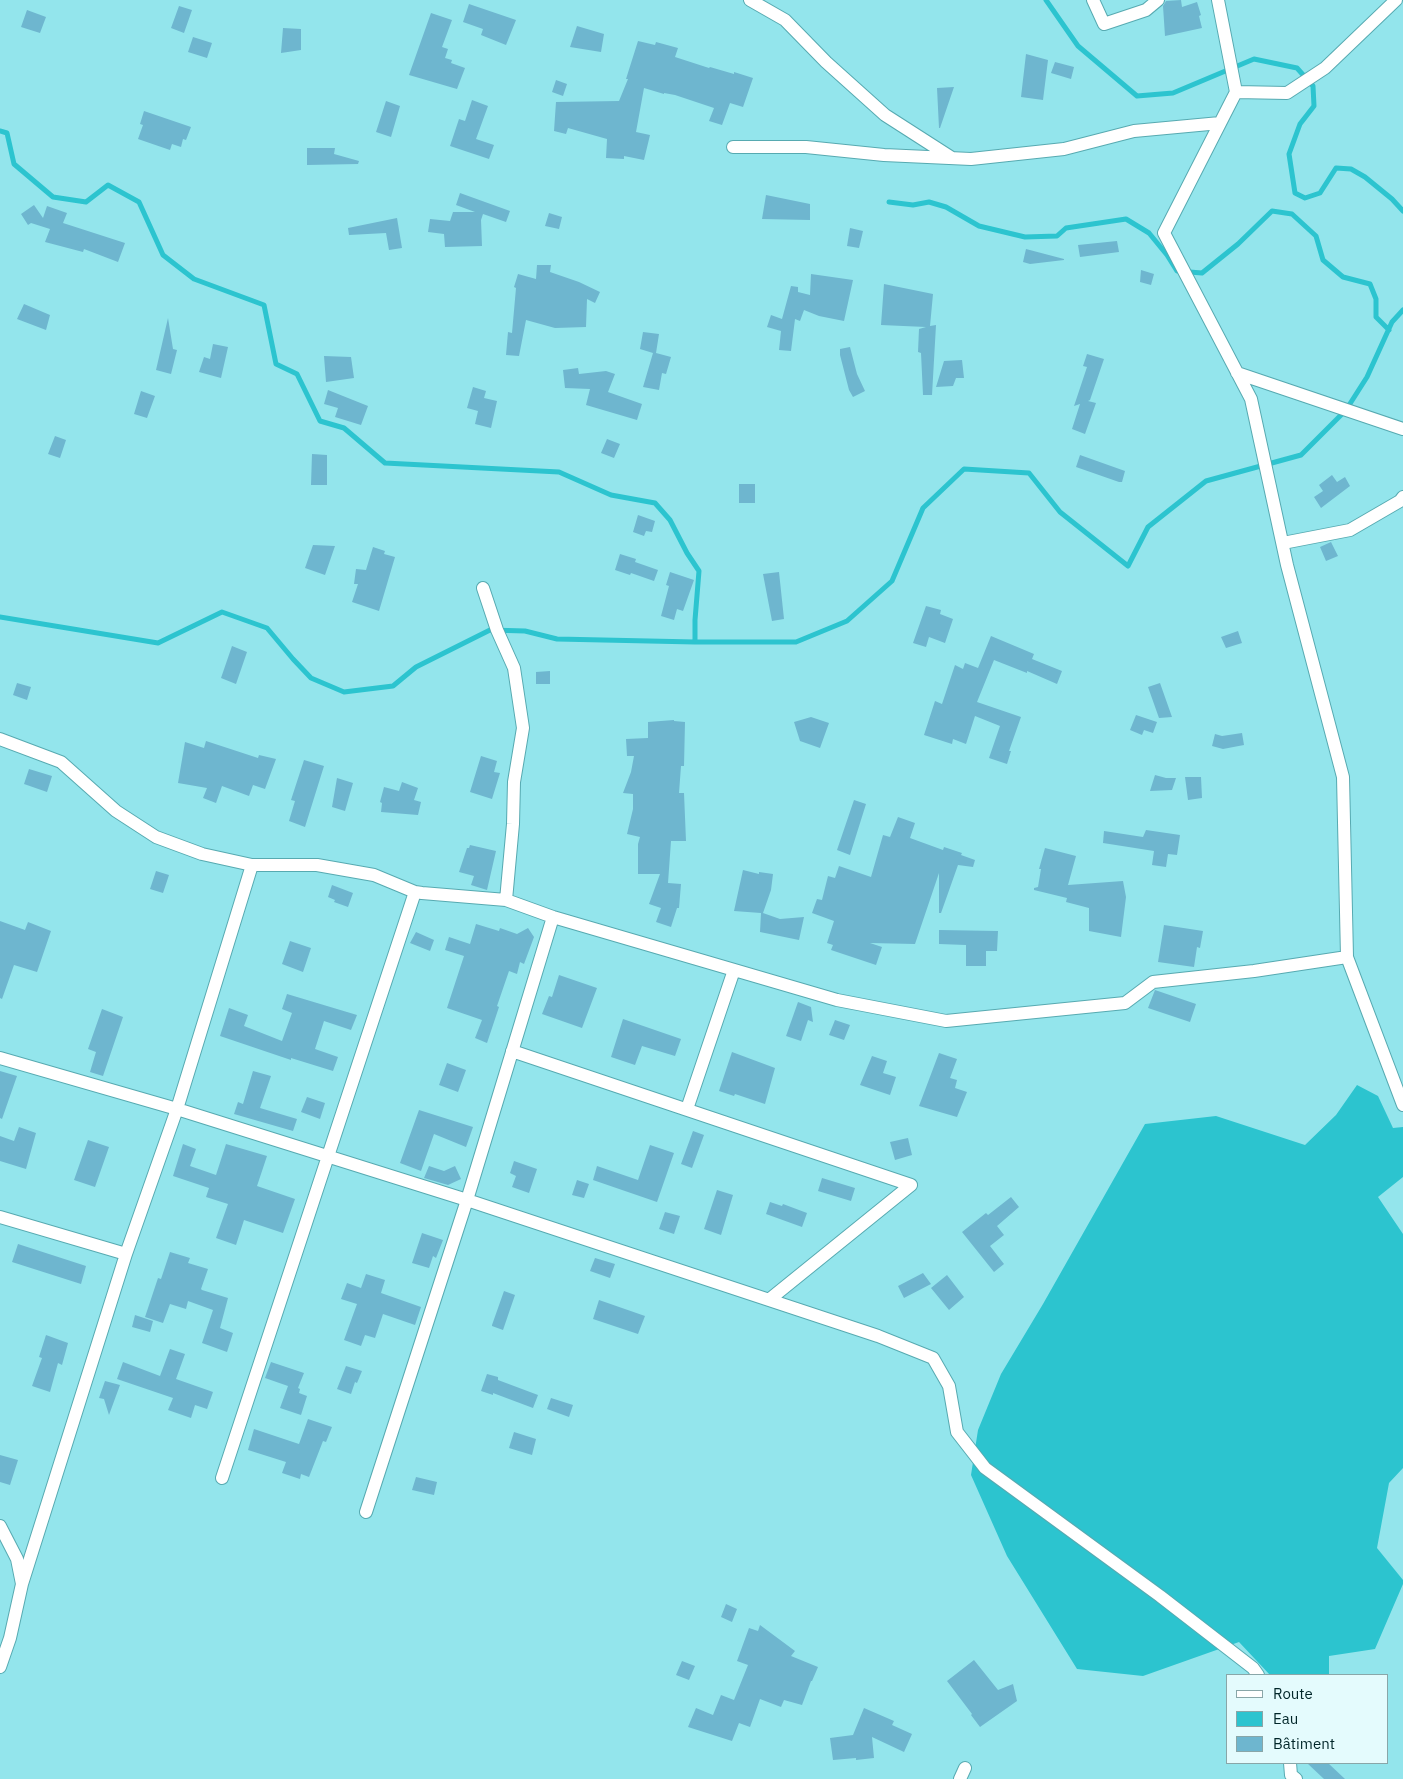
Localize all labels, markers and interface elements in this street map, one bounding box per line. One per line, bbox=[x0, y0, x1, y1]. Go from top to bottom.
legend bbox=[1226, 1674, 1388, 1764]
text: Route bbox=[1273, 1684, 1313, 1703]
text: Eau bbox=[1273, 1709, 1298, 1728]
text: Bâtiment bbox=[1273, 1734, 1335, 1753]

